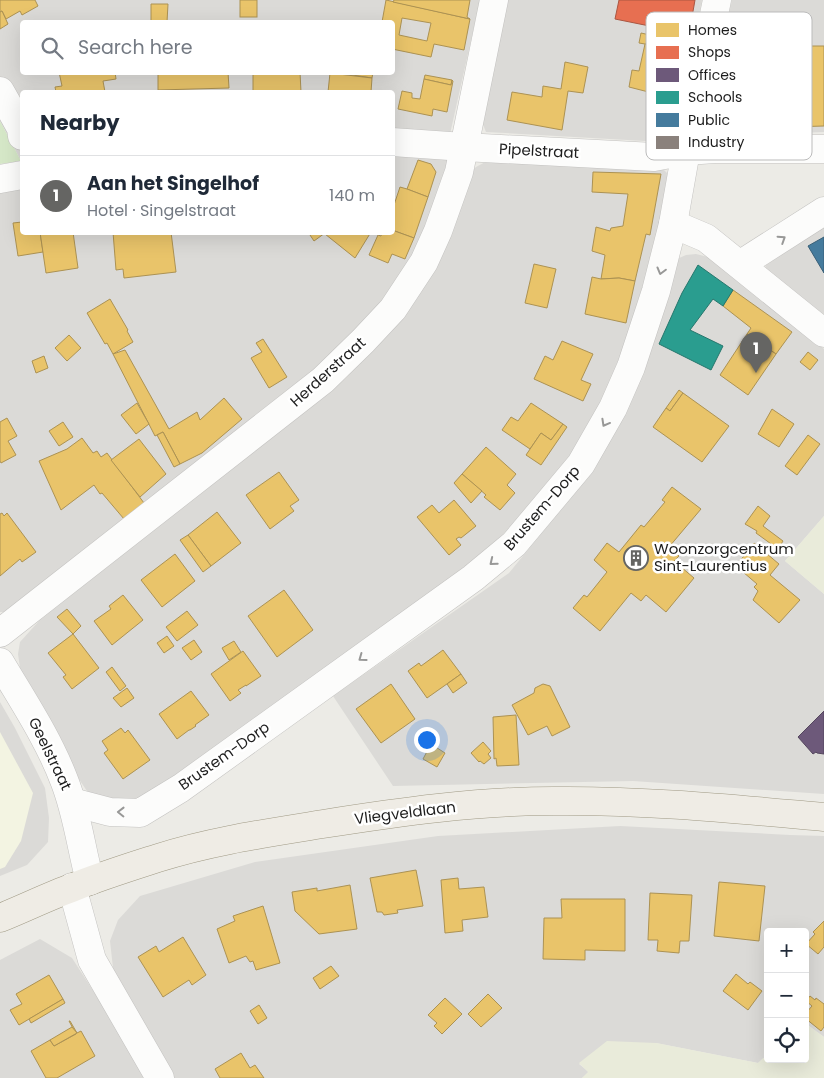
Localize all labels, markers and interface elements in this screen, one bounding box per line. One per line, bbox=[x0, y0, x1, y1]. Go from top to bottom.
legend bbox=[646, 12, 812, 160]
search box bbox=[20, 20, 395, 75]
text: Homes bbox=[688, 20, 737, 40]
icon: search bbox=[38, 34, 66, 62]
text: Search here bbox=[78, 34, 192, 61]
text: Shops bbox=[688, 42, 731, 62]
text: Offices bbox=[688, 65, 736, 85]
text: Schools bbox=[688, 87, 742, 107]
text: Nearby bbox=[40, 108, 120, 137]
text: Public bbox=[688, 110, 730, 130]
text: Industry bbox=[688, 132, 744, 152]
street label: Pipelstraat bbox=[498, 138, 580, 163]
text: Aan het Singelhof bbox=[87, 170, 259, 197]
text: 1 bbox=[53, 184, 59, 207]
text: 140 m bbox=[329, 184, 375, 207]
text: Hotel · Singelstraat bbox=[87, 199, 236, 222]
one-way arrow bbox=[776, 235, 785, 245]
one-way arrow bbox=[656, 266, 667, 275]
street label: Herderstraat bbox=[285, 332, 370, 411]
pin: 1 bbox=[740, 332, 772, 373]
one-way arrow bbox=[601, 418, 611, 427]
street label: Brustem-Dorp bbox=[499, 461, 585, 555]
place label: Woonzorgcentrum Sint-Laurentius bbox=[654, 538, 794, 576]
building icon: Woonzorgcentrum Sint-Laurentius bbox=[623, 545, 649, 571]
one-way arrow bbox=[489, 556, 498, 565]
one-way arrow bbox=[358, 652, 368, 661]
street label: Geelstraat bbox=[24, 714, 77, 794]
street label: Brustem-Dorp bbox=[174, 716, 273, 795]
your location bbox=[414, 727, 440, 753]
street label: Vliegveldlaan bbox=[353, 796, 457, 829]
one-way arrow bbox=[117, 807, 125, 818]
map controls bbox=[764, 928, 809, 1063]
button: + bbox=[764, 928, 809, 973]
button: − bbox=[764, 973, 809, 1018]
button: locate bbox=[764, 1018, 809, 1063]

